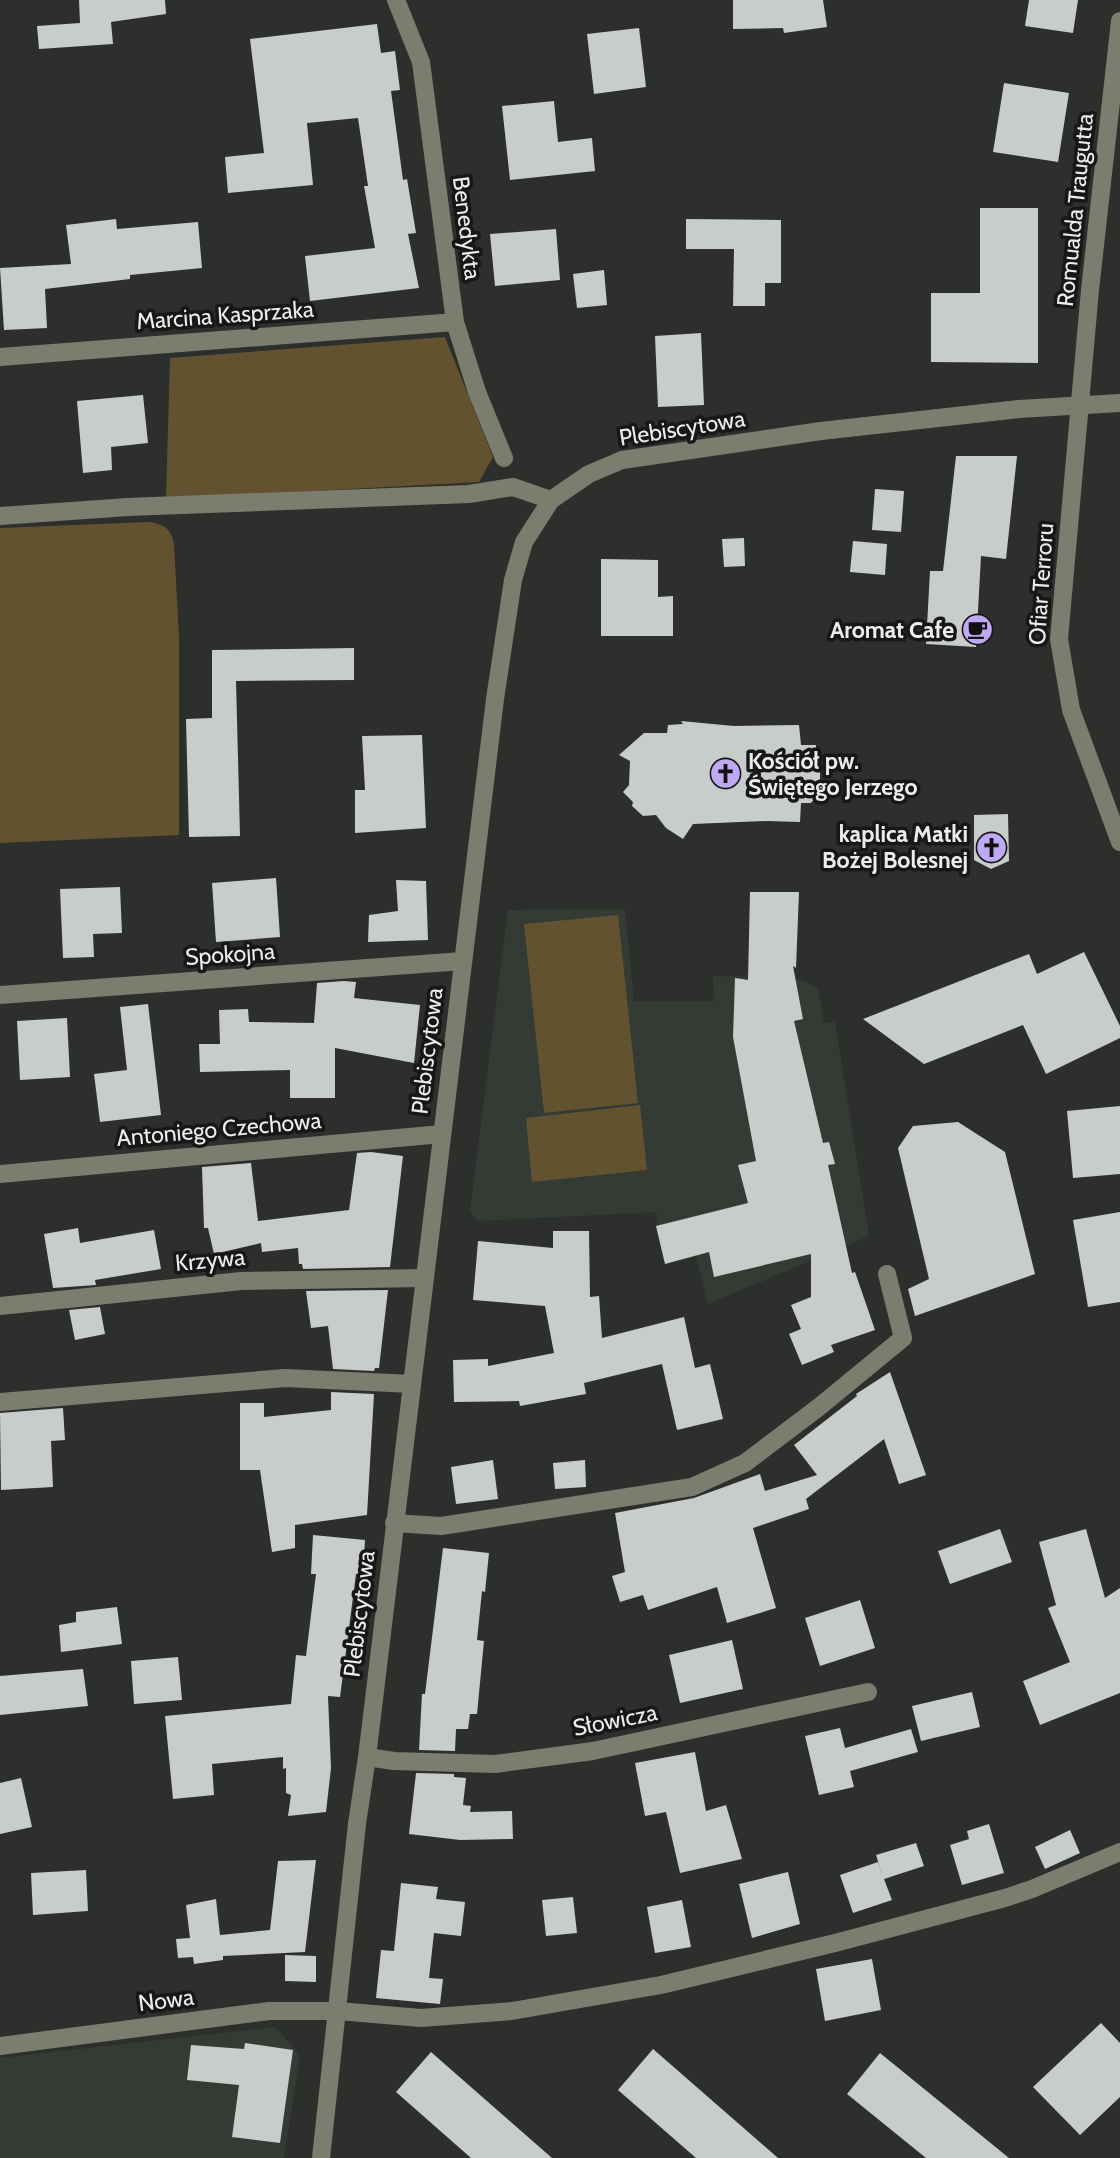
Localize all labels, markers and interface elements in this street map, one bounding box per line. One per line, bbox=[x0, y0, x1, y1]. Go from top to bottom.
street label: Romualda Traugutta bbox=[1051, 112, 1099, 308]
street label: Benedykta bbox=[447, 175, 487, 281]
street label: Marcina Kasprzaka bbox=[135, 295, 315, 335]
street label: Plebiscytowa bbox=[617, 404, 747, 452]
street label: Ofiar Terroru bbox=[1023, 522, 1059, 646]
cafe icon: Aromat Cafe bbox=[960, 613, 994, 647]
place label: Aromat Cafe bbox=[830, 616, 954, 644]
place label: Kościół pw. Świętego Jerzego bbox=[748, 747, 918, 801]
church icon: Kościół pw. Świętego Jerzego bbox=[708, 757, 742, 791]
place label: kaplica Matki Bożej Bolesnej bbox=[822, 820, 968, 874]
church icon: kaplica Matki Bożej Bolesnej bbox=[974, 830, 1008, 864]
street label: Spokojna bbox=[184, 937, 276, 971]
street label: Plebiscytowa bbox=[405, 986, 449, 1116]
street label: Antoniego Czechowa bbox=[115, 1106, 323, 1152]
street label: Krzywa bbox=[174, 1243, 246, 1277]
street label: Plebiscytowa bbox=[337, 1549, 381, 1679]
street label: Słowicza bbox=[570, 1698, 660, 1742]
street label: Nowa bbox=[136, 1983, 196, 2017]

